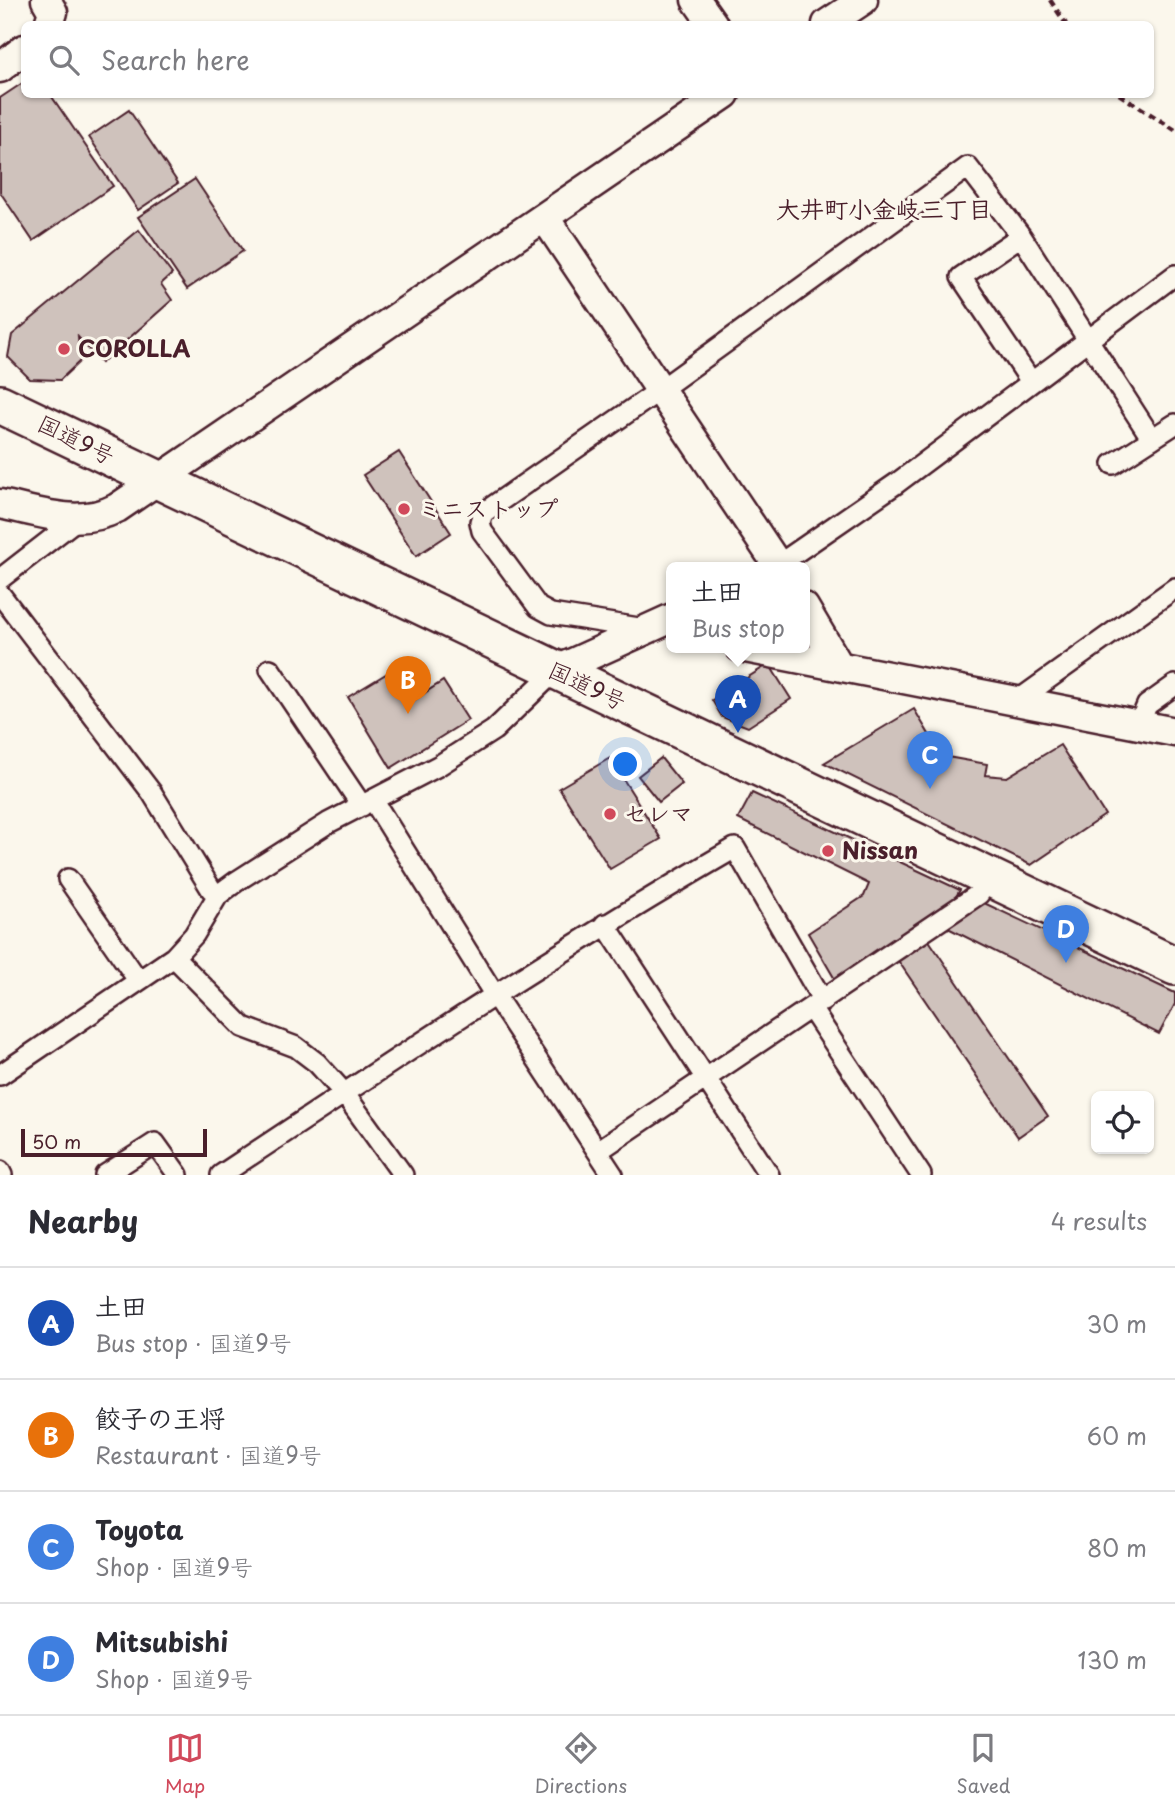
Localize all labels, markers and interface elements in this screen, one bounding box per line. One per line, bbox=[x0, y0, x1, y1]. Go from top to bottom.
search box bbox=[21, 21, 1154, 98]
text: Search here bbox=[101, 40, 250, 79]
icon: search bbox=[45, 41, 83, 79]
district label: 大井町小金岐三丁目 bbox=[776, 190, 992, 226]
place label: COROLLA bbox=[78, 330, 191, 365]
marker: COROLLA bbox=[56, 341, 72, 357]
street label: 国道9号 bbox=[32, 405, 121, 472]
place label: ミニストップ bbox=[418, 490, 558, 525]
marker: ミニストップ bbox=[396, 501, 412, 517]
popup bbox=[666, 562, 810, 653]
text: 土田 bbox=[691, 571, 743, 610]
text: Bus stop bbox=[691, 610, 785, 645]
street label: 国道9号 bbox=[543, 651, 632, 718]
pin: B bbox=[385, 656, 431, 714]
pin: A bbox=[715, 675, 761, 733]
pin: C bbox=[907, 731, 953, 789]
your location bbox=[608, 747, 642, 781]
place label: セレマ bbox=[624, 795, 693, 830]
marker: セレマ bbox=[602, 806, 618, 822]
place label: Nissan bbox=[842, 832, 918, 867]
marker: Nissan bbox=[820, 843, 836, 859]
pin: D bbox=[1043, 905, 1089, 963]
map controls bbox=[1091, 1091, 1154, 1154]
button: locate bbox=[1091, 1091, 1154, 1154]
scale bar bbox=[21, 1126, 206, 1158]
text: 50 m bbox=[32, 1127, 81, 1155]
text: Nearby bbox=[28, 1198, 138, 1243]
text: 4 results bbox=[1051, 1203, 1147, 1238]
text: 土田 bbox=[95, 1286, 147, 1325]
text: A bbox=[42, 1306, 60, 1341]
text: 30 m bbox=[1086, 1306, 1147, 1341]
text: Bus stop · 国道9号 bbox=[95, 1325, 292, 1360]
text: 餃子の王将 bbox=[95, 1398, 225, 1437]
text: B bbox=[43, 1418, 59, 1453]
text: 60 m bbox=[1087, 1418, 1147, 1453]
text: Restaurant · 国道9号 bbox=[95, 1437, 322, 1472]
text: Toyota bbox=[95, 1510, 184, 1549]
text: C bbox=[42, 1530, 60, 1565]
text: 80 m bbox=[1087, 1530, 1147, 1565]
text: Shop · 国道9号 bbox=[95, 1549, 253, 1584]
text: Mitsubishi bbox=[95, 1622, 228, 1661]
text: D bbox=[42, 1642, 60, 1677]
text: 130 m bbox=[1077, 1642, 1147, 1677]
text: Shop · 国道9号 bbox=[95, 1661, 253, 1696]
tab: Map bbox=[165, 1729, 205, 1799]
tab: Directions bbox=[535, 1729, 627, 1799]
tab: Saved bbox=[956, 1729, 1010, 1799]

